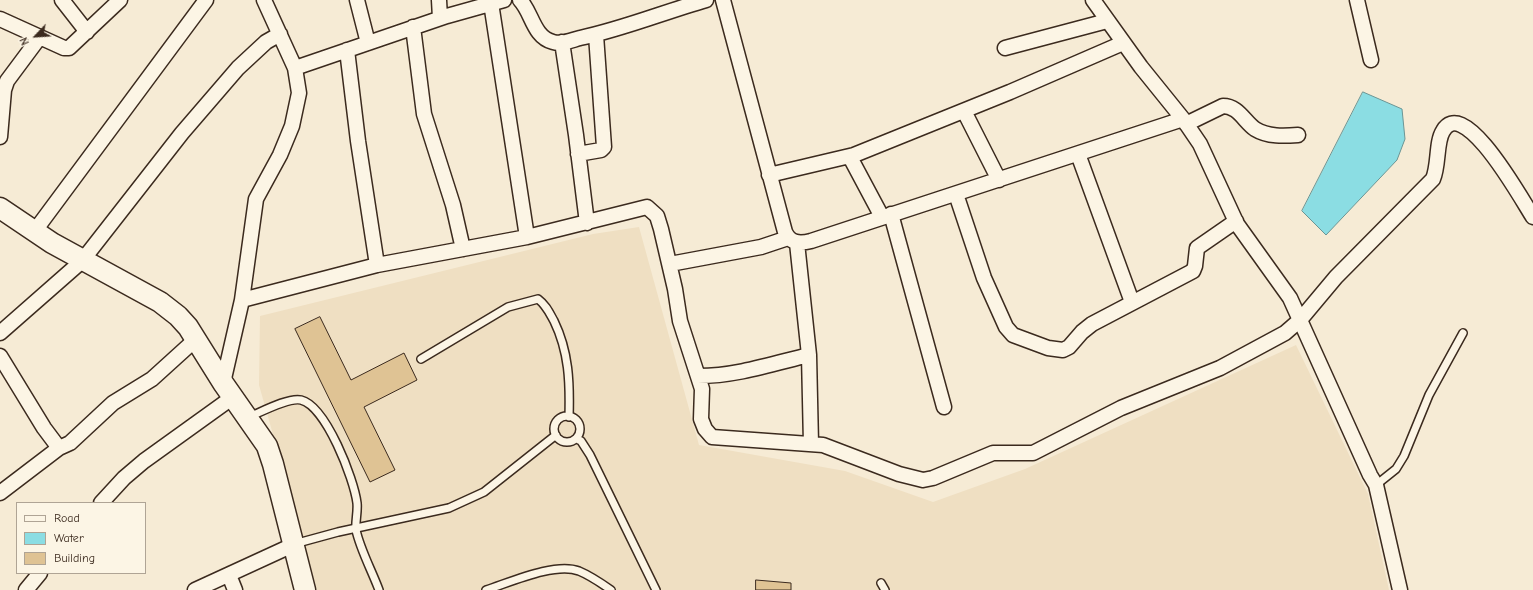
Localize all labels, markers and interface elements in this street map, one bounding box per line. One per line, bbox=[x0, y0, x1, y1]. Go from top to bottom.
north arrow bbox=[16, 16, 56, 56]
text: N bbox=[17, 35, 32, 47]
legend bbox=[16, 502, 146, 574]
text: Road bbox=[54, 511, 80, 525]
text: Water bbox=[54, 531, 84, 545]
text: Building bbox=[54, 551, 95, 565]

